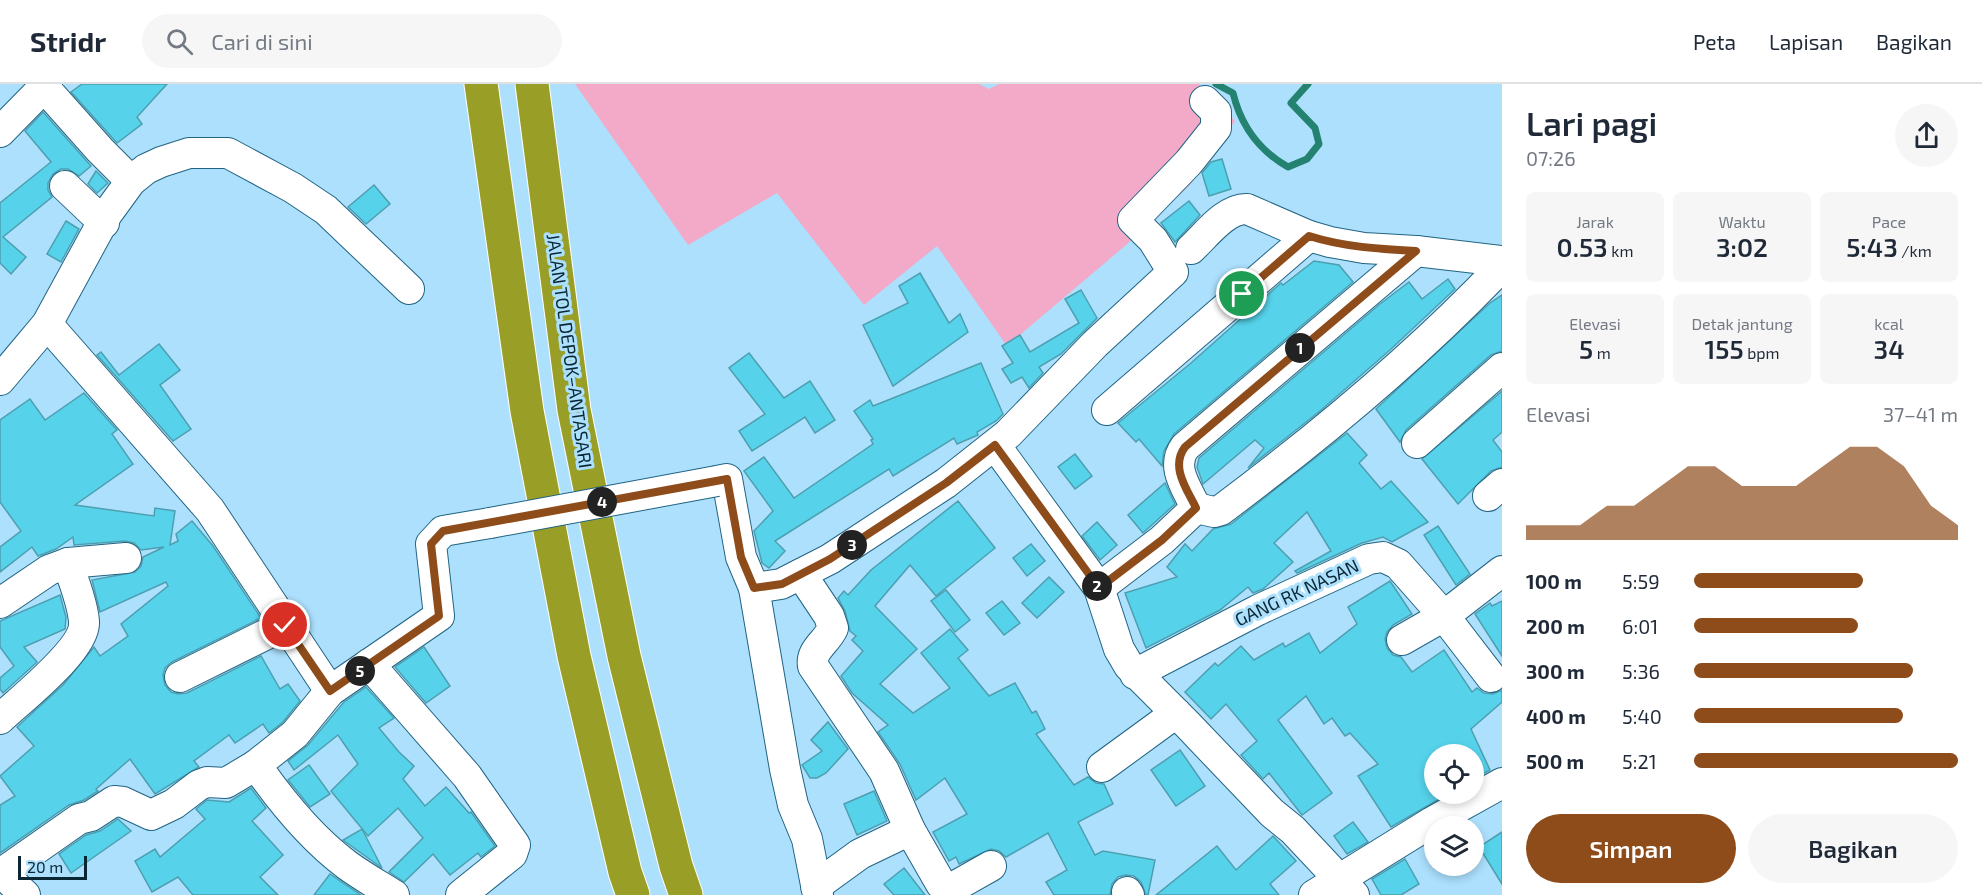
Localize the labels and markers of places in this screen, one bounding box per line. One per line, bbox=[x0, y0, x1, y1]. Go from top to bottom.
pin bbox=[1216, 268, 1267, 319]
pin: 1 bbox=[1285, 333, 1315, 363]
pin: 4 bbox=[587, 487, 617, 517]
pin: 3 bbox=[837, 530, 867, 560]
pin: 2 bbox=[1082, 571, 1112, 601]
pin bbox=[259, 599, 310, 650]
pin: 5 bbox=[345, 656, 375, 686]

